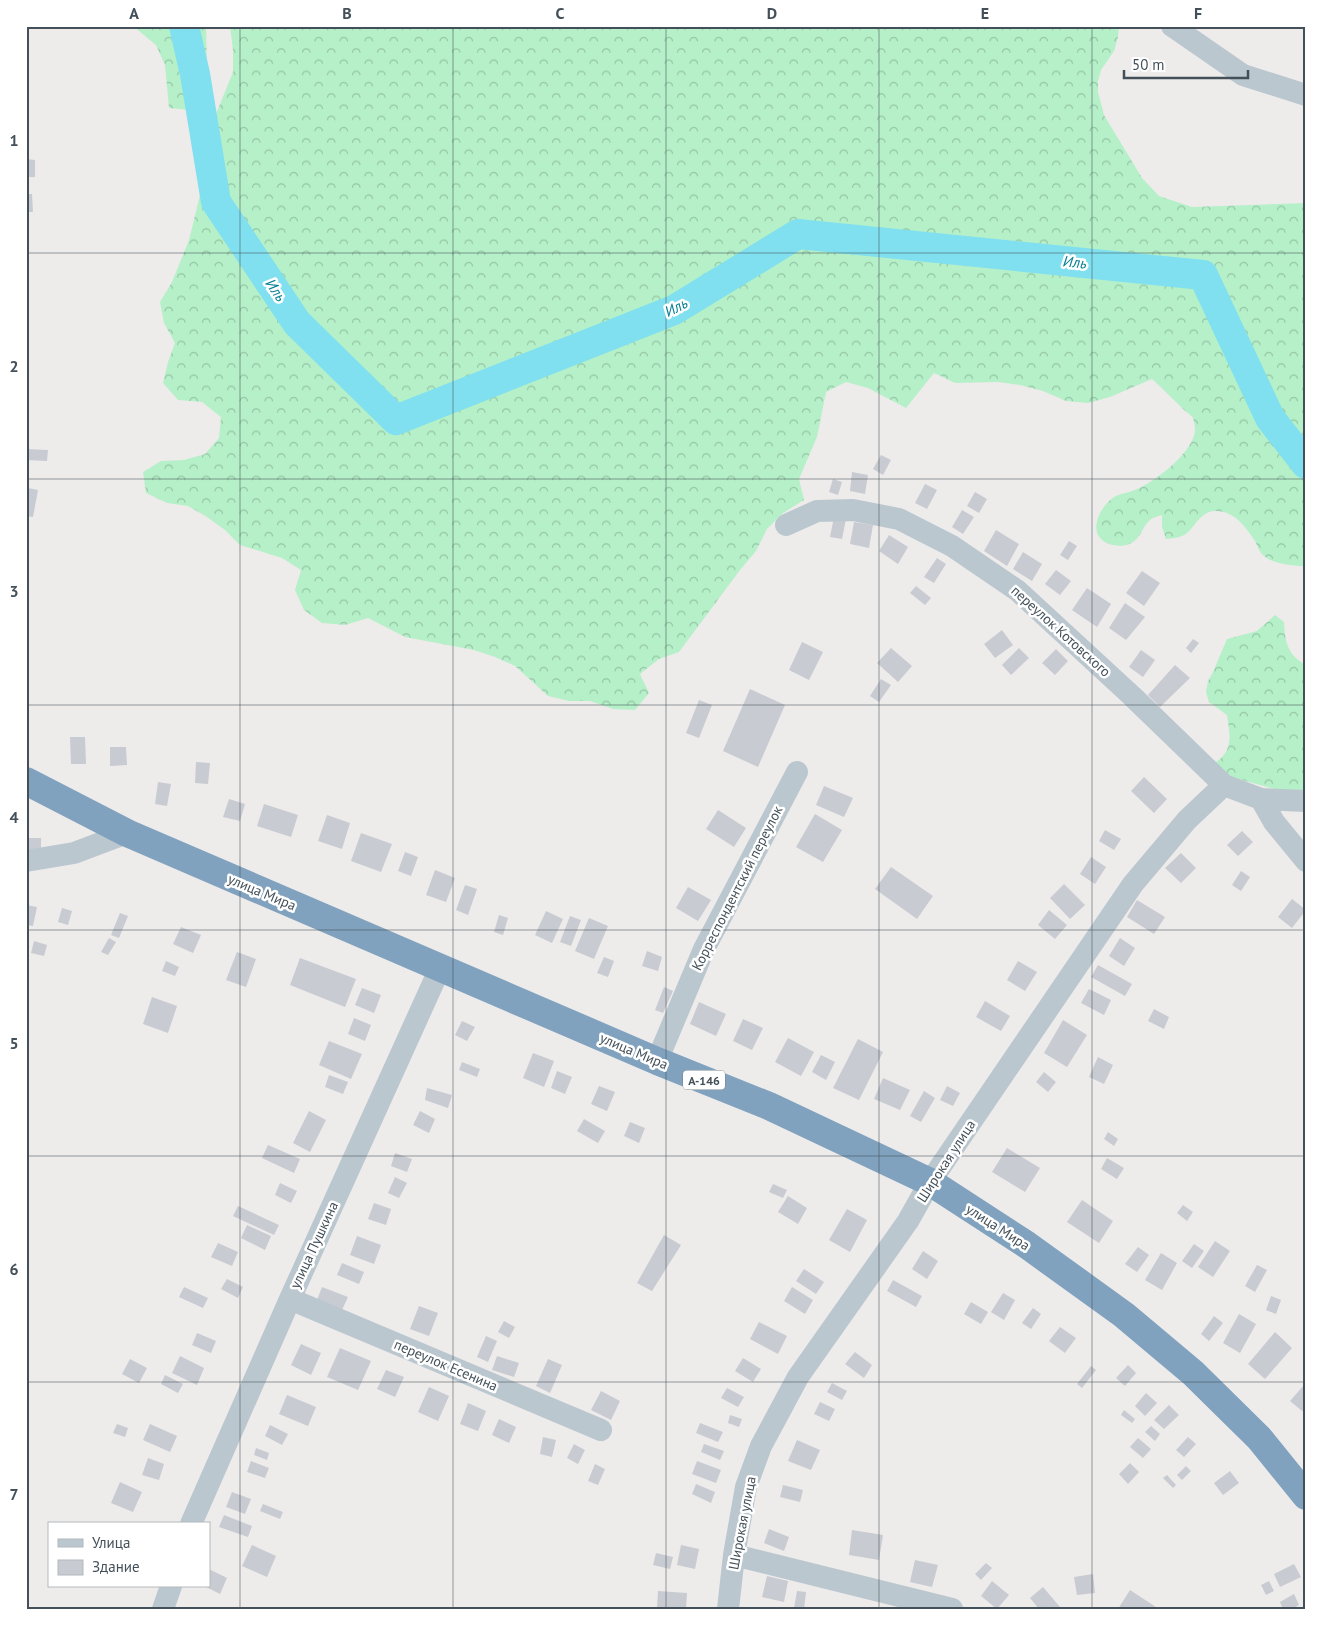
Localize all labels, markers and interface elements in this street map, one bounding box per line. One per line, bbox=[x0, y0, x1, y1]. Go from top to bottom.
text: A bbox=[129, 3, 139, 23]
text: B bbox=[342, 3, 352, 23]
text: C bbox=[556, 3, 565, 23]
text: D bbox=[767, 3, 777, 23]
text: E bbox=[981, 3, 989, 23]
text: F bbox=[1194, 3, 1202, 23]
scale bar bbox=[1124, 48, 1248, 80]
text: 50 m bbox=[1132, 55, 1165, 74]
text: 1 bbox=[9, 130, 19, 150]
water label: Иль bbox=[1062, 251, 1088, 273]
water label: Иль bbox=[261, 275, 291, 305]
water label: Иль bbox=[661, 293, 691, 321]
text: 2 bbox=[9, 356, 19, 376]
text: 3 bbox=[9, 581, 19, 601]
street label: переулок Котовского bbox=[1007, 582, 1115, 680]
street label: Корреспондентский переулок bbox=[688, 802, 787, 973]
text: 4 bbox=[9, 807, 19, 827]
street label: улица Мира bbox=[225, 870, 299, 914]
street label: улица Мира bbox=[597, 1029, 671, 1073]
text: 5 bbox=[9, 1033, 19, 1053]
road number: А-146 bbox=[683, 1070, 725, 1090]
street label: Широкая улица bbox=[913, 1116, 979, 1206]
street label: улица Пушкина bbox=[286, 1198, 342, 1292]
street label: улица Мира bbox=[963, 1200, 1033, 1254]
text: 6 bbox=[9, 1259, 19, 1279]
street label: переулок Есенина bbox=[392, 1335, 501, 1395]
street label: Широкая улица bbox=[724, 1475, 760, 1571]
text: 7 bbox=[9, 1484, 19, 1504]
legend bbox=[48, 1522, 210, 1588]
text: Улица bbox=[92, 1533, 130, 1552]
text: Здание bbox=[92, 1557, 140, 1576]

